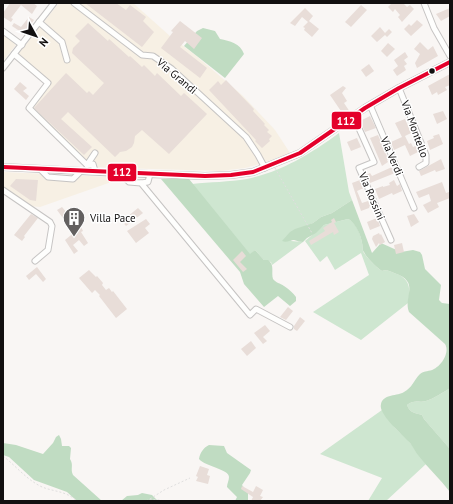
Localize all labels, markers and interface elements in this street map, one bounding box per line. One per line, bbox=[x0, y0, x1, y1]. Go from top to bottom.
north arrow bbox=[16, 16, 56, 56]
text: N bbox=[36, 35, 51, 50]
street label: Via Grandi bbox=[153, 54, 200, 97]
unlabelled marker bbox=[427, 66, 437, 76]
street label: Via Montello bbox=[398, 98, 432, 160]
line badge: 112 bbox=[331, 111, 362, 130]
text: 112 bbox=[337, 114, 355, 128]
street label: Via Verdi bbox=[377, 133, 406, 178]
line badge: 112 bbox=[107, 163, 137, 182]
text: 112 bbox=[113, 165, 131, 179]
street label: Via Rossini bbox=[355, 169, 388, 222]
building icon: Villa Pace bbox=[61, 205, 87, 238]
place label: Villa Pace bbox=[89, 211, 136, 225]

